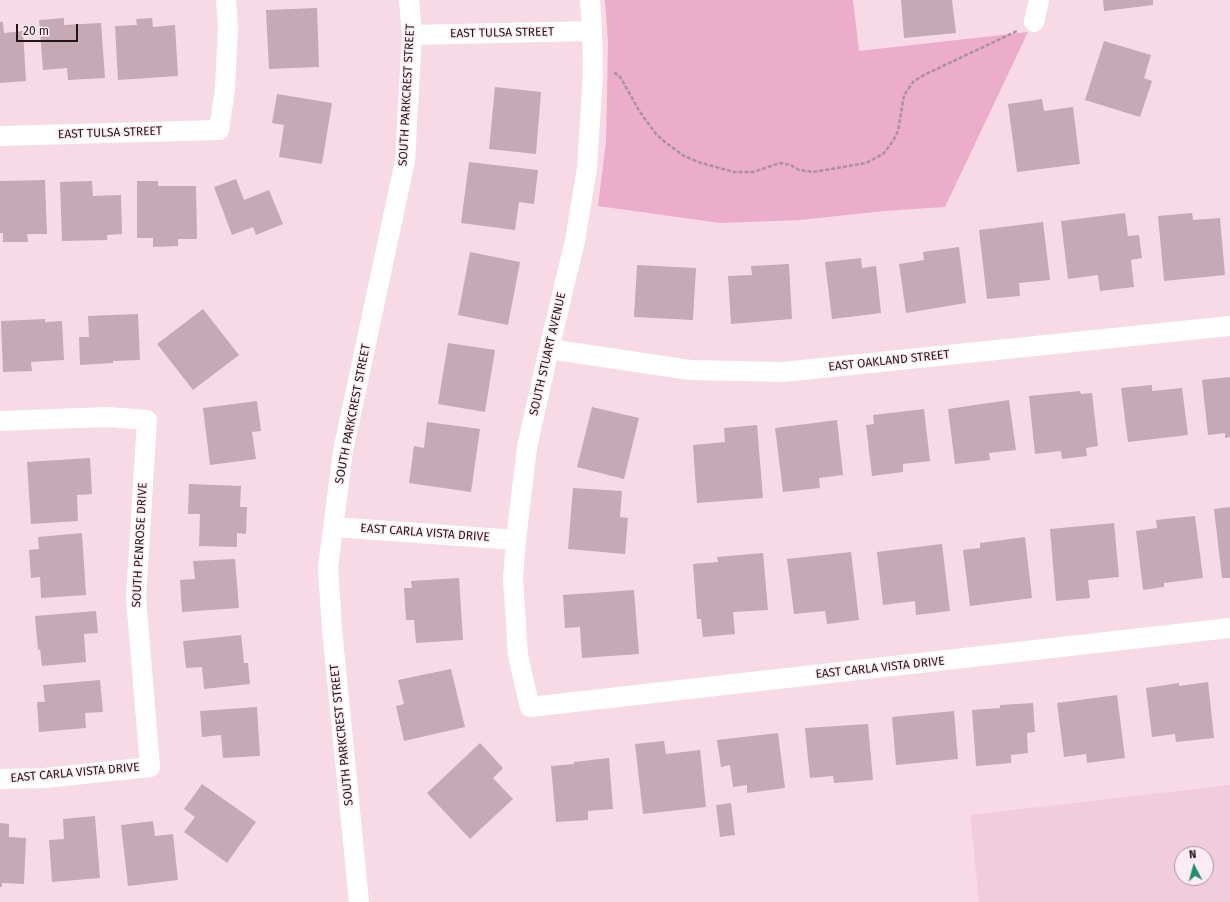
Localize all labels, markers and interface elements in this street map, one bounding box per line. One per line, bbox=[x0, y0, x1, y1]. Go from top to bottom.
scale bar bbox=[18, 16, 80, 42]
text: 20 m bbox=[23, 24, 49, 38]
street label: SOUTH PARKCREST STREET bbox=[396, 24, 418, 166]
street label: EAST TULSA STREET bbox=[450, 25, 554, 41]
street label: EAST TULSA STREET bbox=[58, 124, 162, 142]
street label: SOUTH STUART AVENUE bbox=[527, 291, 569, 417]
street label: SOUTH PARKCREST STREET bbox=[332, 343, 374, 485]
street label: EAST OAKLAND STREET bbox=[828, 347, 950, 375]
street label: SOUTH PENROSE DRIVE bbox=[130, 482, 150, 608]
street label: EAST CARLA VISTA DRIVE bbox=[360, 521, 490, 545]
street label: EAST CARLA VISTA DRIVE bbox=[815, 654, 945, 682]
street label: SOUTH PARKCREST STREET bbox=[327, 663, 357, 807]
street label: EAST CARLA VISTA DRIVE bbox=[10, 760, 140, 786]
north arrow bbox=[1174, 846, 1214, 886]
text: N bbox=[1188, 848, 1197, 861]

